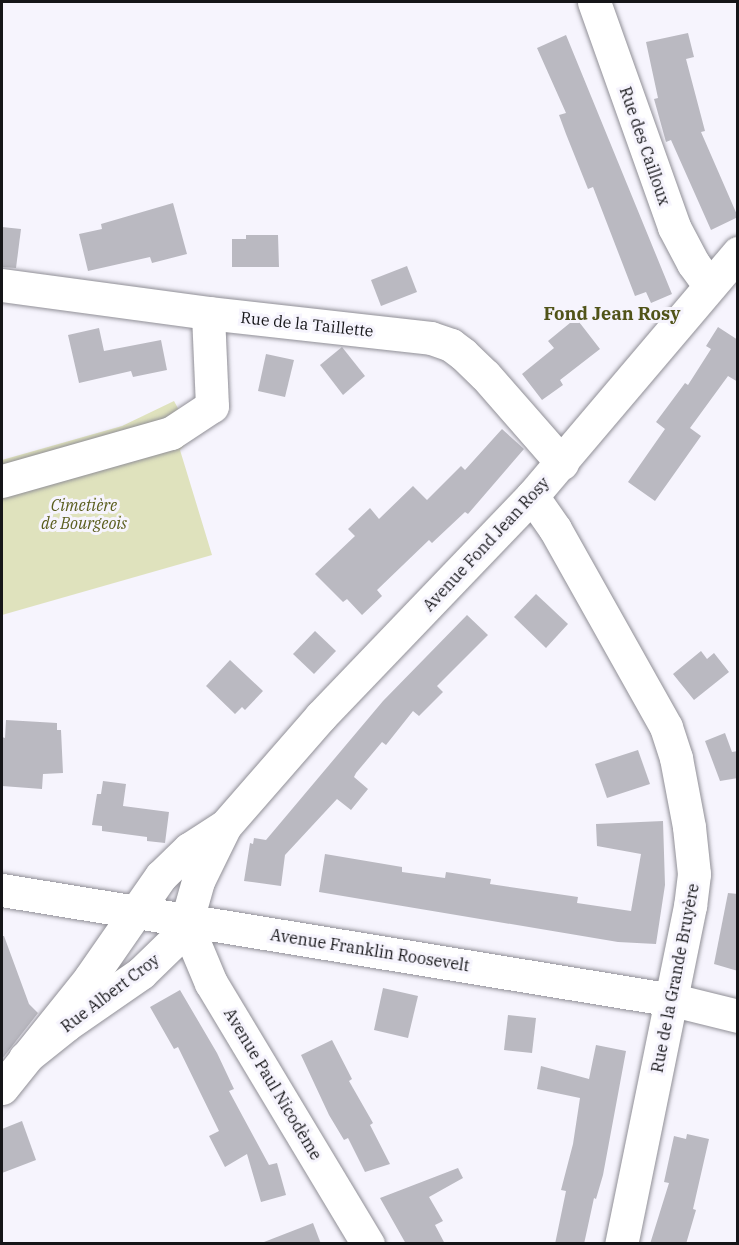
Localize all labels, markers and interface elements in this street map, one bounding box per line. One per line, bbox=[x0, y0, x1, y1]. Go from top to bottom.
street label: Rue des Cailloux bbox=[616, 84, 674, 208]
district label: Fond Jean Rosy bbox=[543, 303, 681, 325]
street label: Rue de la Taillette bbox=[240, 307, 374, 341]
street label: Avenue Fond Jean Rosy bbox=[419, 473, 553, 615]
park label: Cimetière de Bourgeois bbox=[41, 495, 127, 533]
street label: Rue de la Grande Bruyère bbox=[647, 882, 703, 1074]
street label: Avenue Franklin Roosevelt bbox=[269, 925, 471, 975]
street label: Rue Albert Croy bbox=[57, 950, 163, 1036]
street label: Avenue Paul Nicodème bbox=[220, 1005, 326, 1163]

